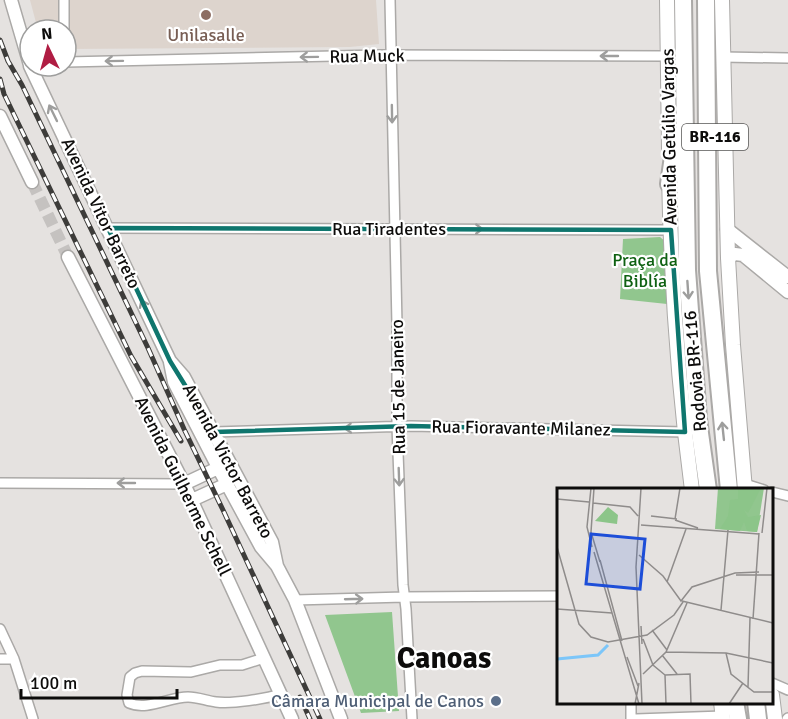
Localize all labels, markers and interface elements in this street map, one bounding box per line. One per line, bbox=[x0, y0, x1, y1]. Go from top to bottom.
marker: Unilasalle bbox=[199, 8, 213, 22]
north arrow bbox=[18, 18, 78, 78]
text: N bbox=[40, 24, 53, 45]
place label: Unilasalle bbox=[167, 24, 245, 46]
street label: Rua Muck bbox=[329, 44, 405, 68]
street label: Avenida Getúlio Vargas bbox=[656, 48, 682, 226]
one-way arrow bbox=[599, 50, 619, 62]
one-way arrow bbox=[299, 51, 319, 62]
one-way arrow bbox=[104, 55, 124, 66]
one-way arrow bbox=[387, 103, 398, 123]
one-way arrow bbox=[46, 104, 58, 122]
road number: BR-116 bbox=[682, 124, 748, 150]
street label: Avenida Vitor Barreto bbox=[56, 134, 146, 292]
street label: Rua Tiradentes bbox=[332, 218, 446, 240]
one-way arrow bbox=[464, 223, 484, 235]
park label: Praça da Biblía bbox=[612, 249, 678, 292]
one-way arrow bbox=[683, 279, 694, 299]
one-way arrow bbox=[139, 300, 151, 318]
street label: Rodovia BR-116 bbox=[679, 310, 711, 432]
street label: Rua 15 de Janeiro bbox=[386, 319, 410, 455]
street label: Avenida Victor Barreto bbox=[178, 380, 278, 542]
street label: Avenida Guilherme Schell bbox=[130, 393, 236, 579]
street label: Rua Fioravante Milanez bbox=[431, 415, 611, 441]
one-way arrow bbox=[344, 422, 364, 433]
one-way arrow bbox=[717, 422, 728, 442]
one-way arrow bbox=[394, 466, 405, 486]
one-way arrow bbox=[116, 477, 136, 489]
inset map bbox=[557, 488, 773, 704]
one-way arrow bbox=[343, 593, 363, 604]
district label: Canoas bbox=[397, 640, 491, 677]
scale bar bbox=[21, 662, 177, 700]
text: 100 m bbox=[30, 672, 77, 694]
place label: Câmara Municipal de Canos bbox=[271, 690, 484, 712]
marker: Câmara Municipal de Canos bbox=[489, 694, 503, 708]

